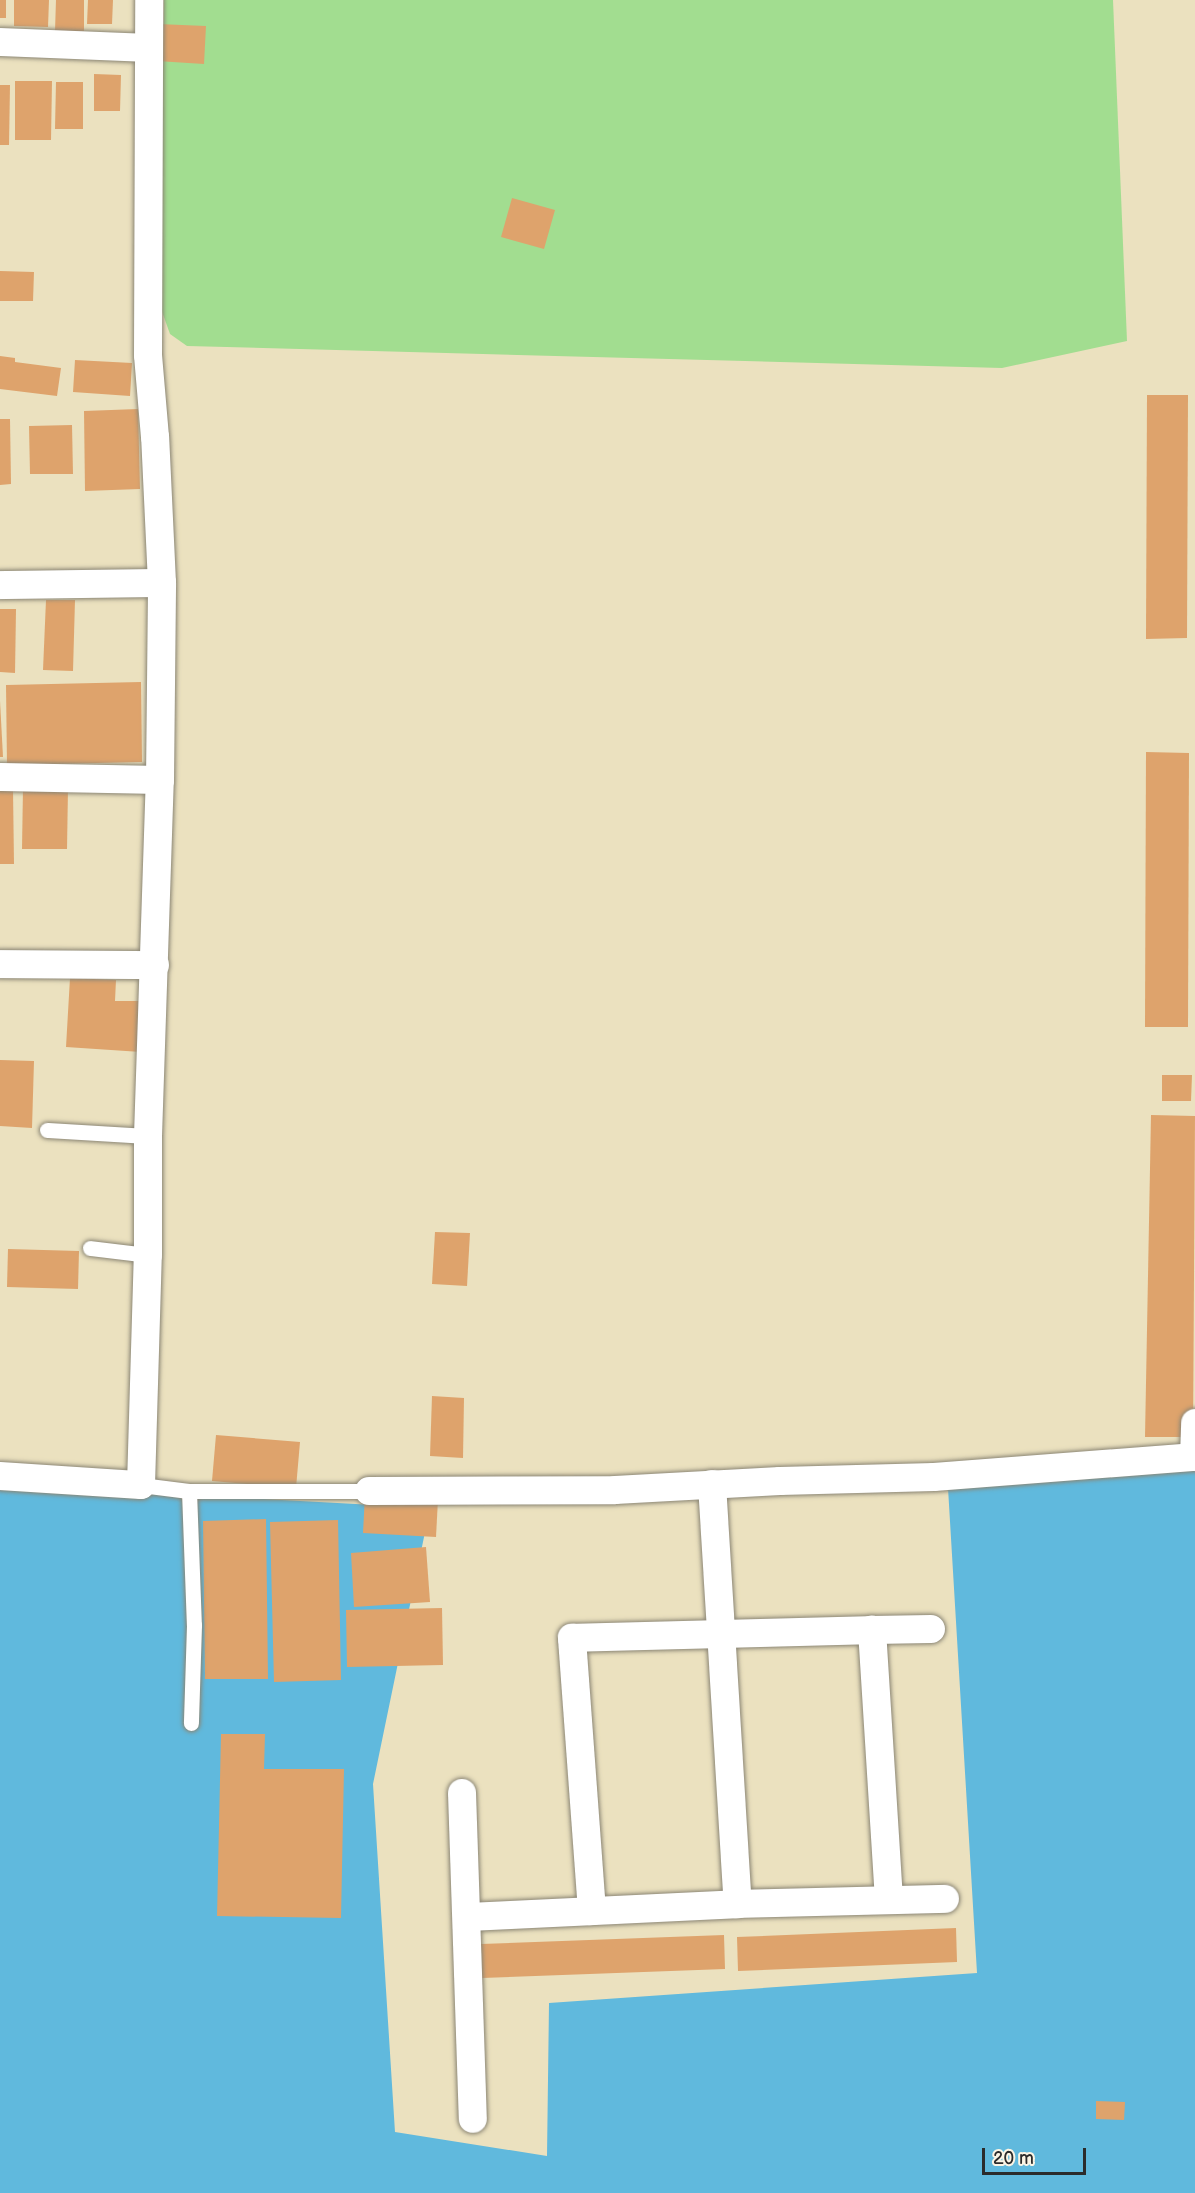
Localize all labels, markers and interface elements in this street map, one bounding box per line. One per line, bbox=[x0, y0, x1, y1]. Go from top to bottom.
scale bar bbox=[985, 2136, 1088, 2174]
text: 20 m bbox=[993, 2148, 1034, 2169]

